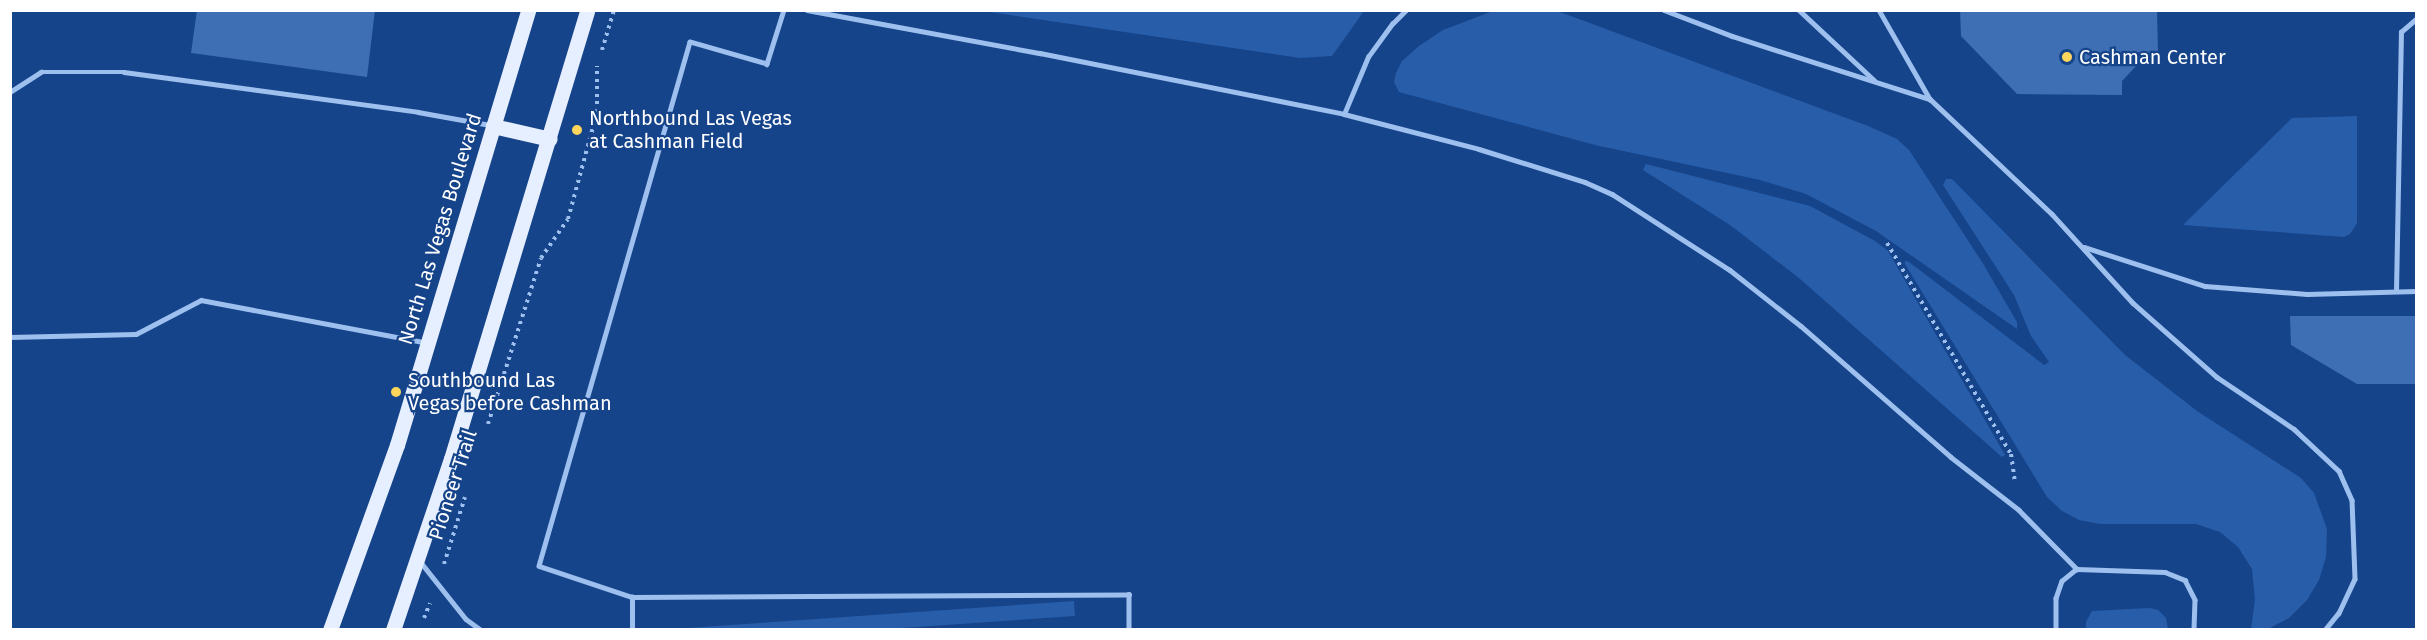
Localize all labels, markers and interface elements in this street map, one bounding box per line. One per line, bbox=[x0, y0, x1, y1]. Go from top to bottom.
place label: Cashman Center bbox=[2079, 45, 2226, 69]
marker: Cashman Center bbox=[2060, 50, 2074, 64]
place label: Northbound Las Vegas at Cashman Field bbox=[589, 106, 792, 153]
street label: North Las Vegas Boulevard bbox=[393, 110, 487, 348]
marker: Northbound Las Vegas at Cashman Field bbox=[570, 123, 584, 137]
place label: Southbound Las Vegas before Cashman bbox=[408, 368, 612, 415]
marker: Southbound Las Vegas before Cashman bbox=[389, 385, 403, 399]
street label: Pioneer Trail bbox=[424, 427, 482, 543]

